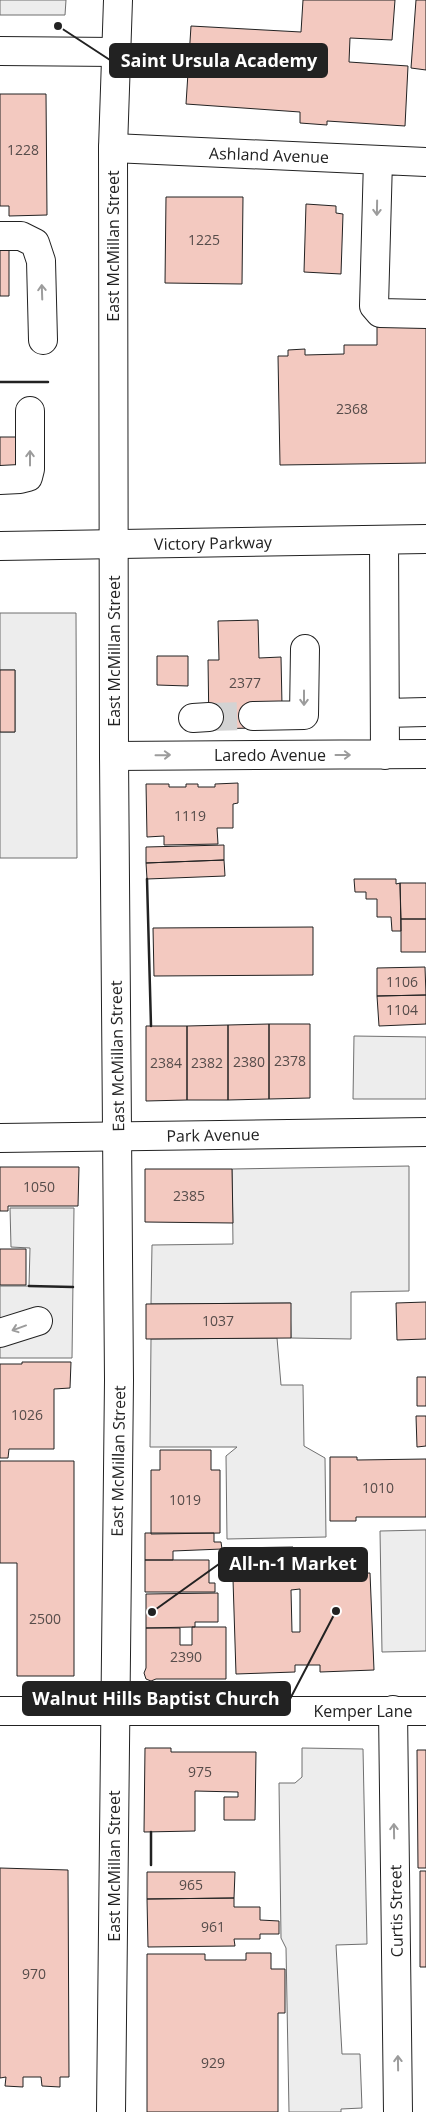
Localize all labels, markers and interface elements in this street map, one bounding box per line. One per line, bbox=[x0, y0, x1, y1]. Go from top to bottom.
callout: Saint Ursula Academy bbox=[110, 44, 327, 77]
text: Saint Ursula Academy bbox=[121, 48, 318, 72]
house number: 1228 bbox=[7, 140, 39, 159]
street label: Ashland Avenue bbox=[209, 142, 329, 168]
street label: East McMillan Street bbox=[102, 170, 124, 322]
one-way arrow bbox=[372, 200, 381, 216]
house number: 1225 bbox=[188, 230, 220, 249]
one-way arrow bbox=[37, 284, 46, 300]
house number: 2368 bbox=[336, 399, 368, 418]
one-way arrow bbox=[25, 451, 35, 467]
street label: Victory Parkway bbox=[154, 531, 273, 555]
street label: East McMillan Street bbox=[103, 575, 125, 727]
house number: 2377 bbox=[229, 673, 261, 692]
one-way arrow bbox=[299, 689, 309, 705]
street label: Laredo Avenue bbox=[214, 744, 326, 766]
one-way arrow bbox=[334, 750, 351, 760]
one-way arrow bbox=[155, 751, 171, 760]
house number: 1119 bbox=[174, 806, 206, 825]
house number: 1106 bbox=[386, 972, 418, 991]
street label: East McMillan Street bbox=[105, 980, 129, 1132]
house number: 1104 bbox=[386, 1000, 418, 1019]
house number: 2378 bbox=[274, 1051, 306, 1070]
house number: 2380 bbox=[233, 1052, 265, 1071]
house number: 2384 bbox=[150, 1053, 182, 1072]
house number: 2382 bbox=[191, 1053, 223, 1072]
street label: Park Avenue bbox=[166, 1123, 260, 1147]
house number: 1050 bbox=[23, 1177, 55, 1196]
house number: 2385 bbox=[173, 1186, 205, 1205]
house number: 1037 bbox=[202, 1311, 234, 1330]
one-way arrow bbox=[12, 1324, 27, 1333]
street label: East McMillan Street bbox=[106, 1385, 130, 1537]
house number: 1026 bbox=[11, 1405, 43, 1424]
house number: 1010 bbox=[362, 1478, 394, 1497]
house number: 1019 bbox=[169, 1490, 201, 1509]
callout: All-n-1 Market bbox=[219, 1548, 367, 1581]
text: All-n-1 Market bbox=[229, 1551, 357, 1575]
house number: 2500 bbox=[29, 1609, 61, 1628]
house number: 2390 bbox=[170, 1647, 202, 1666]
callout: Walnut Hills Baptist Church bbox=[23, 1682, 290, 1715]
text: Walnut Hills Baptist Church bbox=[32, 1686, 280, 1710]
street label: Kemper Lane bbox=[313, 1700, 413, 1722]
house number: 975 bbox=[188, 1762, 212, 1781]
street label: East McMillan Street bbox=[103, 1790, 125, 1942]
one-way arrow bbox=[390, 1823, 399, 1839]
street label: Curtis Street bbox=[384, 1864, 408, 1958]
house number: 965 bbox=[179, 1875, 203, 1894]
house number: 961 bbox=[201, 1917, 225, 1936]
house number: 970 bbox=[22, 1964, 46, 1983]
house number: 929 bbox=[201, 2053, 225, 2072]
one-way arrow bbox=[393, 2056, 403, 2072]

